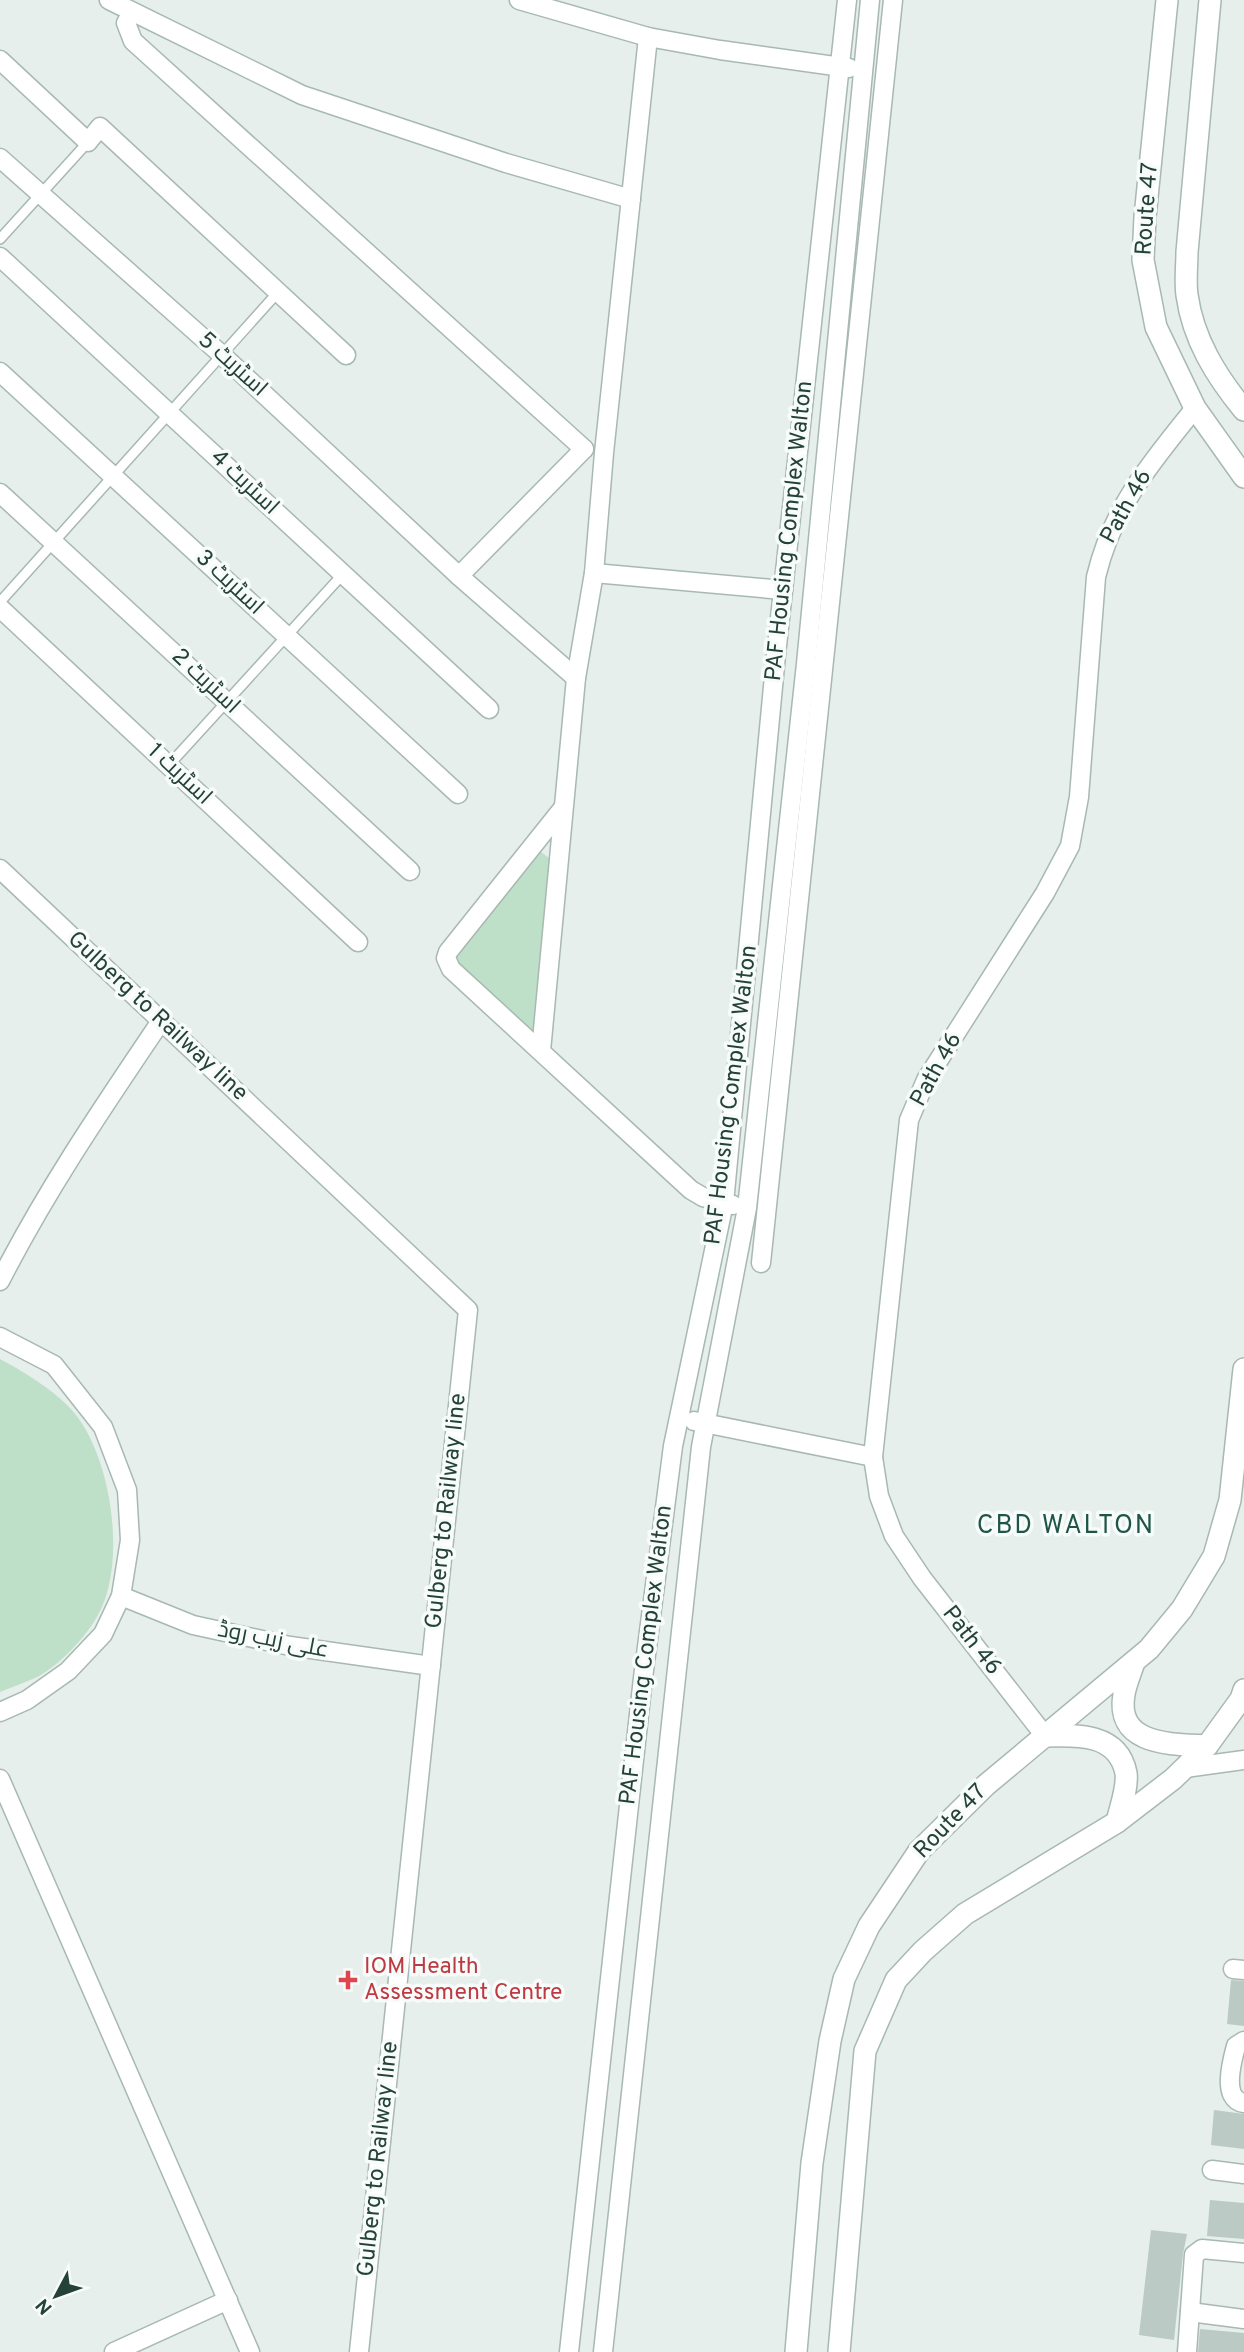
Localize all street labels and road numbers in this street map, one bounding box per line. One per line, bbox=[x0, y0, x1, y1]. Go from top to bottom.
street label: Route 47 bbox=[1130, 162, 1166, 256]
street label: اسٹریٹ 5 bbox=[191, 326, 273, 404]
street label: PAF Housing Complex Walton bbox=[760, 379, 820, 683]
street label: اسٹریٹ 4 bbox=[204, 444, 284, 522]
street label: Path 46 bbox=[1095, 465, 1159, 549]
street label: اسٹریٹ 3 bbox=[189, 544, 269, 622]
street label: اسٹریٹ 2 bbox=[165, 643, 245, 721]
street label: اسٹریٹ 1 bbox=[141, 738, 217, 812]
street label: Gulberg to Railway line bbox=[61, 926, 253, 1108]
street label: PAF Housing Complex Walton bbox=[699, 943, 765, 1247]
street label: Path 46 bbox=[905, 1028, 969, 1112]
street label: Gulberg to Railway line bbox=[420, 1392, 474, 1630]
street label: PAF Housing Complex Walton bbox=[614, 1503, 680, 1807]
street label: Path 46 bbox=[935, 1600, 1007, 1682]
street label: علی زیب روڈ bbox=[215, 1616, 331, 1666]
street label: Route 47 bbox=[908, 1779, 994, 1865]
street label: Gulberg to Railway line bbox=[352, 2040, 406, 2278]

